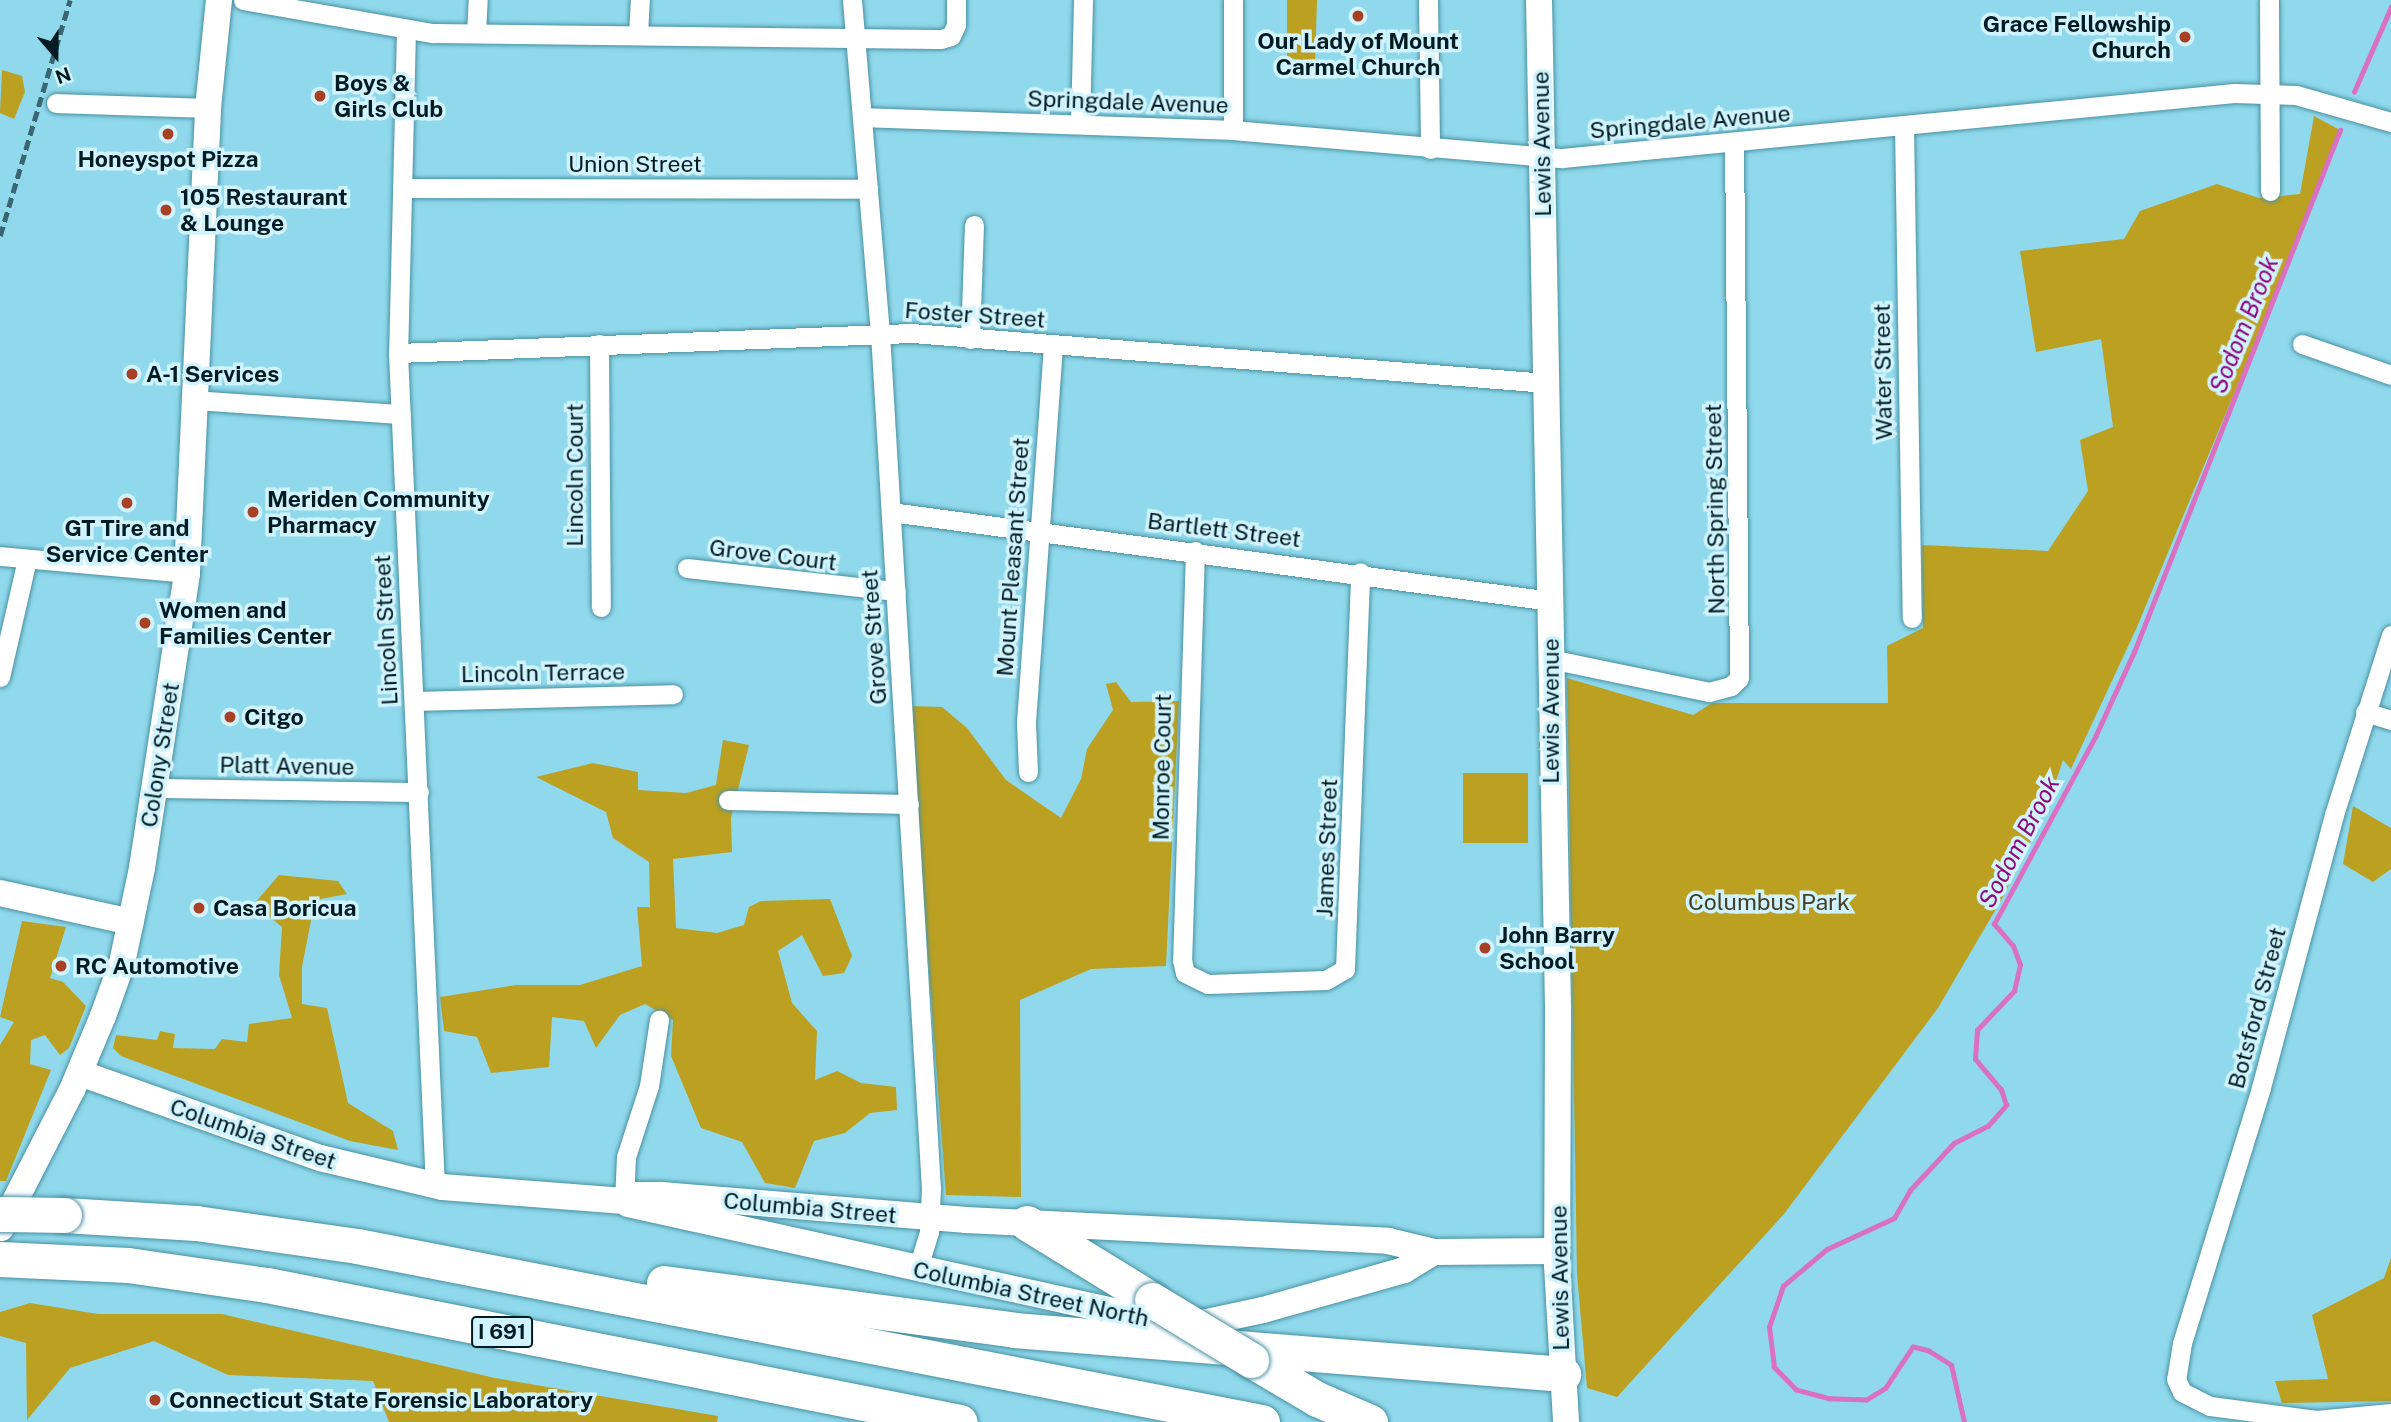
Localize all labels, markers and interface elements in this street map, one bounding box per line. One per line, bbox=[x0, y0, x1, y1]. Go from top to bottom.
marker: Our Lady of Mount Carmel Church bbox=[1350, 8, 1366, 24]
place label: Grace Fellowship Church bbox=[1983, 10, 2171, 64]
north arrow bbox=[21, 21, 91, 91]
place label: Our Lady of Mount Carmel Church bbox=[1257, 27, 1459, 81]
marker: Grace Fellowship Church bbox=[2177, 29, 2193, 45]
text: N bbox=[52, 63, 74, 89]
place label: Boys & Girls Club bbox=[334, 69, 443, 123]
street label: Lewis Avenue bbox=[1527, 71, 1557, 217]
street label: Springdale Avenue bbox=[1027, 85, 1229, 119]
marker: Boys & Girls Club bbox=[312, 88, 328, 104]
street label: Springdale Avenue bbox=[1588, 99, 1792, 145]
marker: Honeyspot Pizza bbox=[160, 126, 176, 142]
place label: Honeyspot Pizza bbox=[77, 145, 259, 173]
street label: Union Street bbox=[568, 150, 702, 178]
place label: 105 Restaurant & Lounge bbox=[180, 183, 348, 237]
marker: 105 Restaurant & Lounge bbox=[158, 202, 174, 218]
water label: Sodom Brook bbox=[2204, 253, 2284, 397]
street label: Foster Street bbox=[904, 296, 1046, 334]
street label: Water Street bbox=[1868, 303, 1898, 441]
place label: A-1 Services bbox=[146, 360, 279, 388]
marker: A-1 Services bbox=[124, 366, 140, 382]
street label: Lincoln Court bbox=[561, 403, 589, 547]
street label: North Spring Street bbox=[1699, 403, 1731, 615]
street label: Mount Pleasant Street bbox=[991, 437, 1035, 677]
place label: Meriden Community Pharmacy bbox=[267, 485, 490, 539]
marker: GT Tire and Service Center bbox=[119, 495, 135, 511]
marker: Meriden Community Pharmacy bbox=[245, 504, 261, 520]
street label: Bartlett Street bbox=[1146, 507, 1302, 553]
place label: GT Tire and Service Center bbox=[46, 514, 208, 568]
street label: Grove Court bbox=[708, 533, 838, 577]
street label: Lincoln Street bbox=[368, 554, 404, 706]
street label: Grove Street bbox=[856, 568, 892, 706]
place label: Women and Families Center bbox=[159, 596, 332, 650]
marker: Women and Families Center bbox=[137, 615, 153, 631]
street label: Lewis Avenue bbox=[1537, 638, 1565, 784]
street label: Lincoln Terrace bbox=[461, 658, 625, 688]
street label: Colony Street bbox=[135, 681, 185, 829]
street label: Monroe Court bbox=[1147, 693, 1177, 841]
place label: Citgo bbox=[244, 703, 304, 731]
marker: Citgo bbox=[222, 709, 238, 725]
street label: Platt Avenue bbox=[219, 751, 355, 781]
water label: Sodom Brook bbox=[1972, 771, 2066, 913]
street label: James Street bbox=[1311, 778, 1343, 918]
park label: Columbus Park bbox=[1688, 888, 1850, 916]
place label: Casa Boricua bbox=[213, 894, 356, 922]
marker: Casa Boricua bbox=[191, 900, 207, 916]
place label: John Barry School bbox=[1499, 921, 1615, 975]
street label: Botsford Street bbox=[2222, 924, 2292, 1092]
marker: John Barry School bbox=[1477, 940, 1493, 956]
place label: RC Automotive bbox=[75, 952, 239, 980]
marker: RC Automotive bbox=[53, 958, 69, 974]
street label: Columbia Street bbox=[166, 1093, 340, 1175]
street label: Columbia Street bbox=[722, 1187, 898, 1229]
street label: Lewis Avenue bbox=[1545, 1205, 1575, 1351]
street label: Columbia Street North bbox=[911, 1256, 1151, 1332]
road number: I 691 bbox=[470, 1314, 534, 1350]
place label: Connecticut State Forensic Laboratory bbox=[169, 1386, 593, 1414]
marker: Connecticut State Forensic Laboratory bbox=[147, 1392, 163, 1408]

